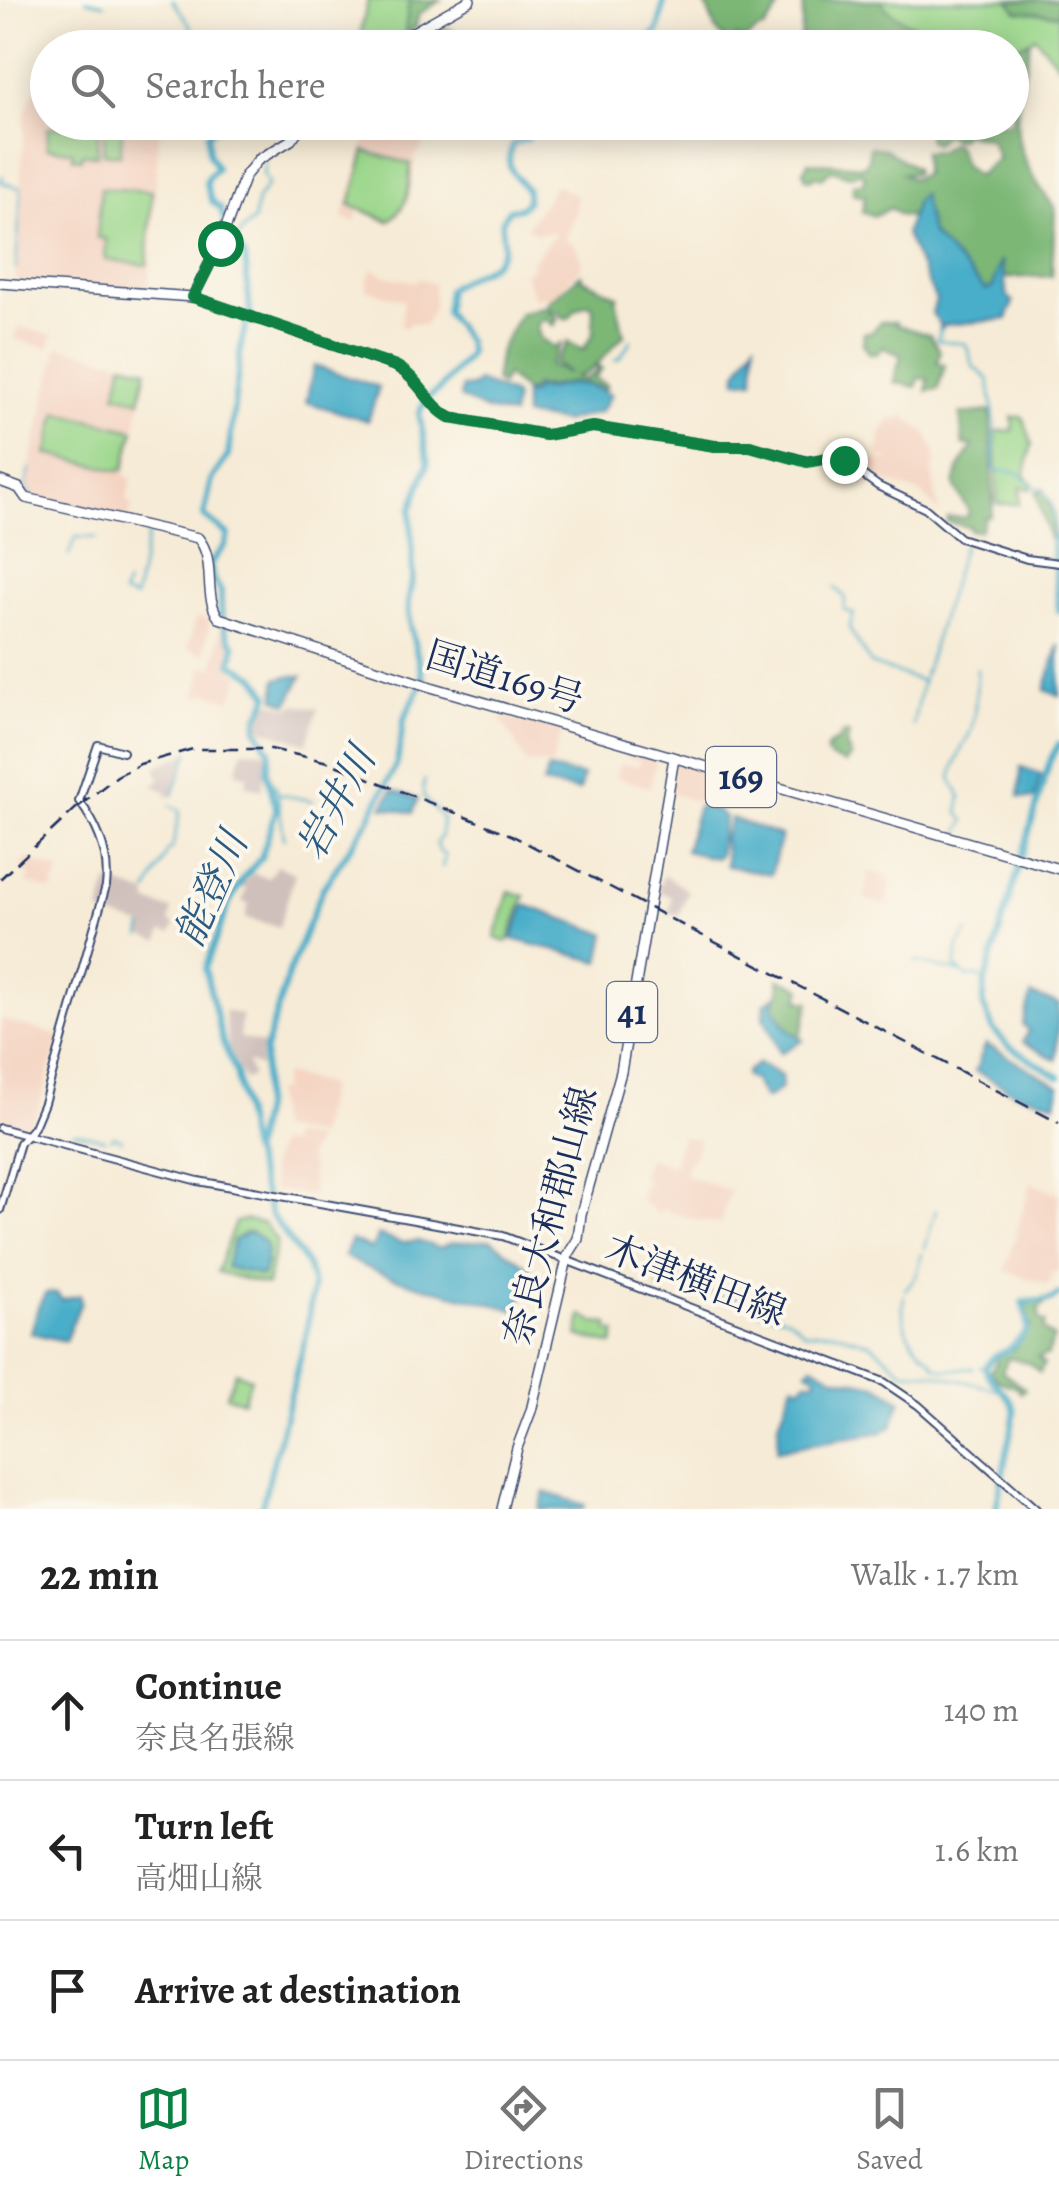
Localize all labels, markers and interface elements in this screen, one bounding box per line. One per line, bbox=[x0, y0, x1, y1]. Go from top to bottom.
search box bbox=[30, 30, 1029, 140]
icon: search bbox=[65, 58, 120, 113]
text: Search here bbox=[145, 59, 326, 111]
route start bbox=[198, 221, 244, 267]
route end bbox=[822, 438, 868, 484]
street label: 国道169号 bbox=[420, 628, 590, 726]
water label: 岩井川 bbox=[284, 734, 390, 869]
road number: 169 bbox=[706, 747, 776, 807]
water label: 能登川 bbox=[161, 819, 262, 955]
road number: 41 bbox=[607, 982, 657, 1042]
street label: 奈良大和郡山線 bbox=[490, 1081, 610, 1351]
street label: 木津横田線 bbox=[598, 1222, 794, 1338]
text: 22 min bbox=[40, 1546, 159, 1603]
text: Walk · 1.7 km bbox=[851, 1552, 1019, 1596]
text: Continue bbox=[135, 1660, 282, 1712]
icon: ahead bbox=[40, 1683, 95, 1738]
text: 140 m bbox=[944, 1688, 1019, 1732]
text: 奈良名張線 bbox=[135, 1716, 295, 1760]
text: Turn left bbox=[135, 1800, 274, 1852]
icon: left bbox=[40, 1823, 95, 1878]
text: 1.6 km bbox=[935, 1828, 1019, 1872]
text: 高畑山線 bbox=[135, 1856, 263, 1900]
icon: arrive bbox=[40, 1963, 95, 2018]
text: Arrive at destination bbox=[135, 1964, 461, 2016]
tab: Map bbox=[136, 2081, 191, 2179]
tab: Directions bbox=[464, 2081, 584, 2179]
tab: Saved bbox=[856, 2081, 923, 2179]

